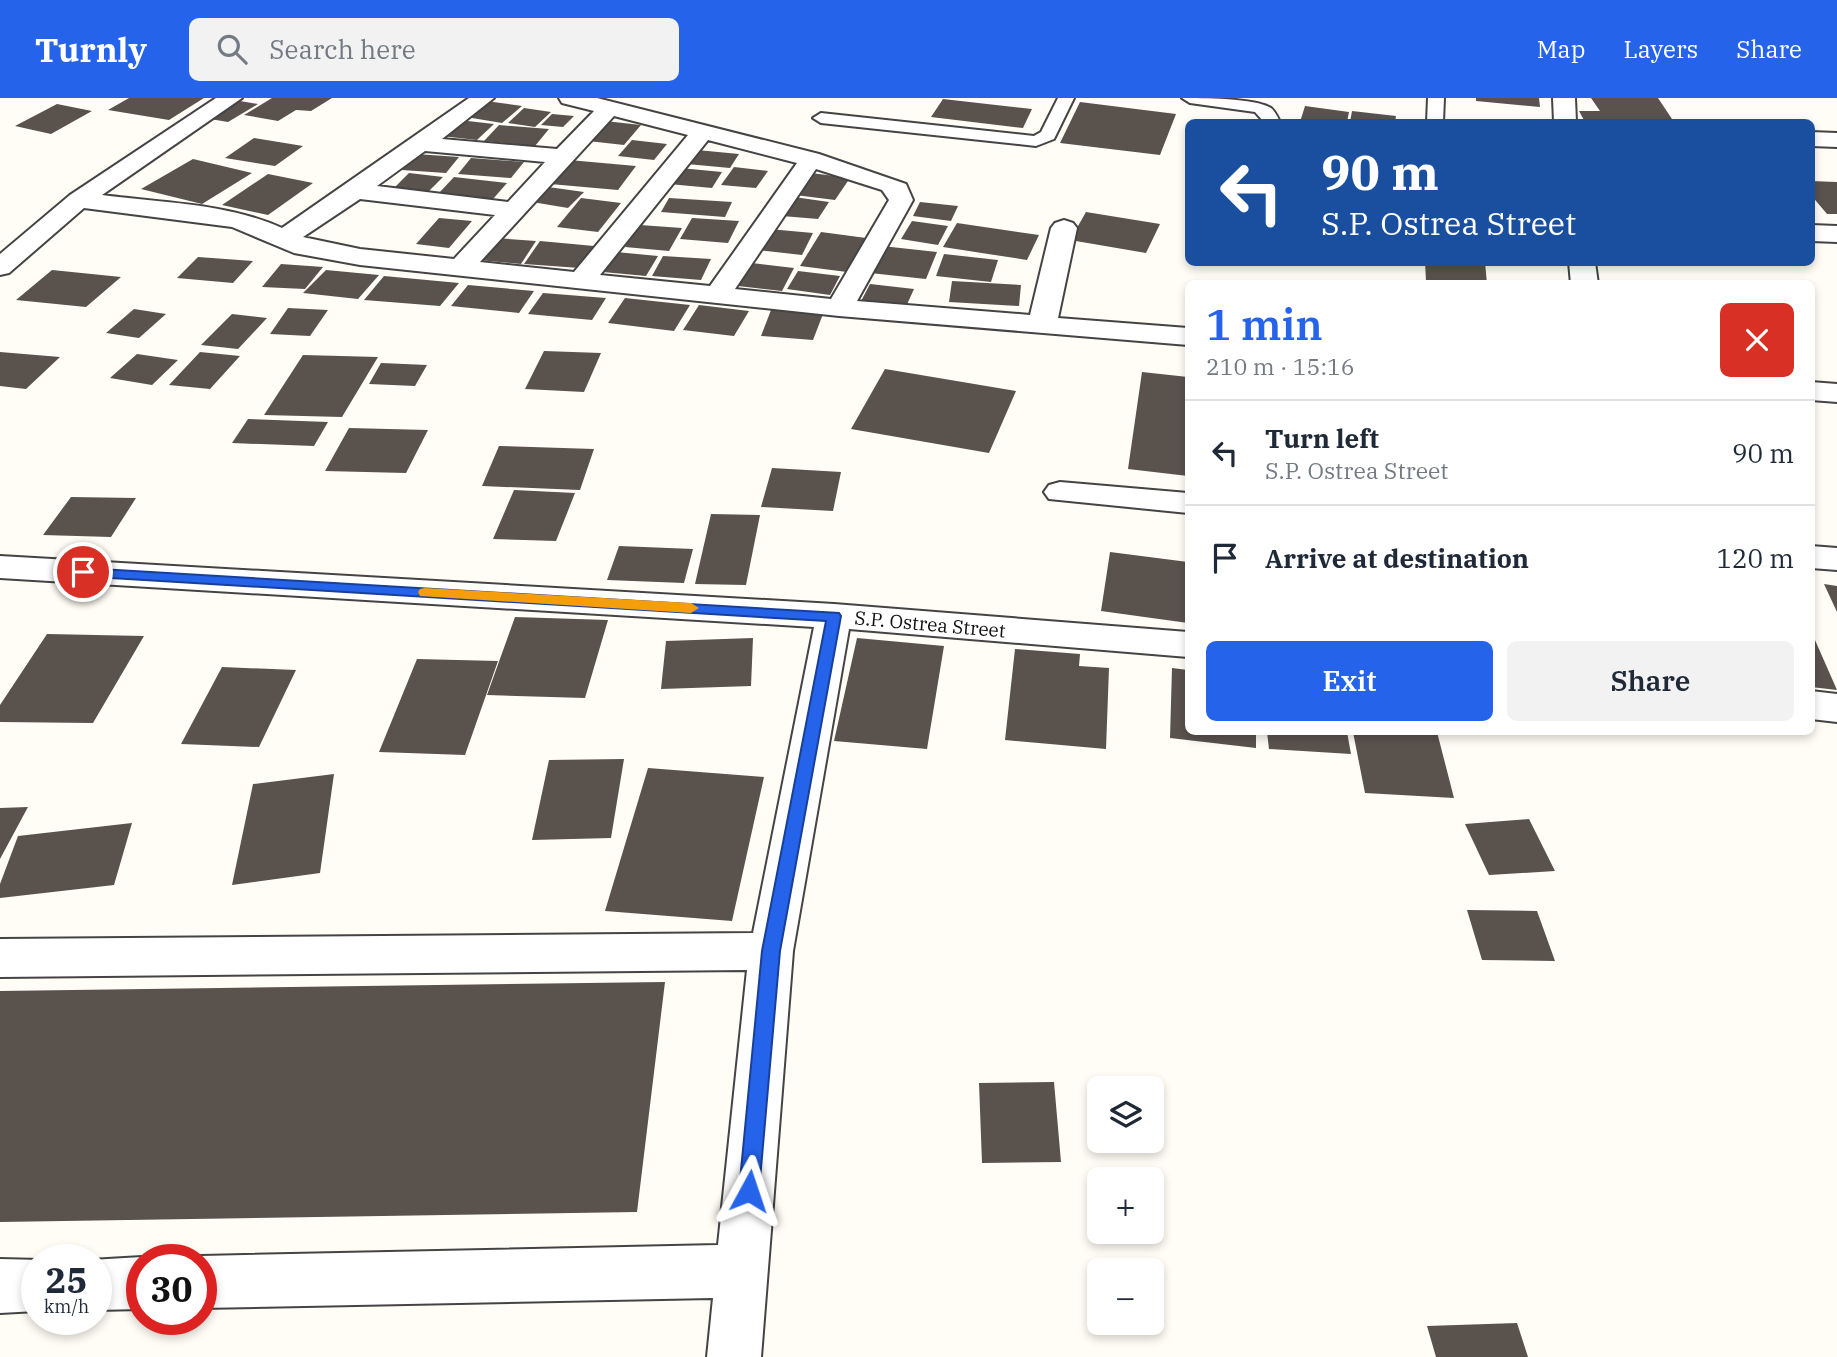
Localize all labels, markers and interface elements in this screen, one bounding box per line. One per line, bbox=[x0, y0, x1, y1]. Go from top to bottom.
search box bbox=[189, 18, 679, 81]
text: Turnly bbox=[35, 28, 147, 71]
icon: search bbox=[213, 30, 251, 68]
text: Search here bbox=[269, 32, 416, 66]
text: Map bbox=[1537, 33, 1585, 65]
text: Layers bbox=[1623, 33, 1698, 65]
text: Share bbox=[1736, 33, 1802, 65]
text: 90 m bbox=[1321, 140, 1439, 203]
icon: left bbox=[1206, 147, 1297, 238]
text: S.P. Ostrea Street bbox=[1321, 202, 1576, 244]
text: 1 min bbox=[1206, 297, 1323, 352]
button: close bbox=[1720, 303, 1794, 377]
text: 210 m · 15:16 bbox=[1206, 351, 1355, 381]
text: Turn left bbox=[1265, 421, 1379, 455]
icon: left bbox=[1206, 434, 1244, 472]
text: 90 m bbox=[1732, 436, 1794, 470]
text: S.P. Ostrea Street bbox=[1265, 455, 1448, 485]
icon: arrive bbox=[1206, 539, 1244, 577]
text: Arrive at destination bbox=[1265, 541, 1529, 575]
text: 120 m bbox=[1716, 541, 1794, 575]
pin bbox=[53, 542, 113, 602]
icon: arrive bbox=[64, 553, 102, 591]
street label: S.P. Ostrea Street bbox=[853, 605, 1007, 643]
button: Exit bbox=[1206, 641, 1493, 721]
button: Share bbox=[1507, 641, 1794, 721]
map controls bbox=[1087, 1076, 1164, 1335]
button: layers bbox=[1087, 1076, 1164, 1153]
position arrow bbox=[712, 1154, 786, 1228]
button: + bbox=[1087, 1167, 1164, 1244]
speed limit sign: 30 bbox=[126, 1244, 217, 1335]
text: 25 bbox=[45, 1257, 88, 1303]
button: − bbox=[1087, 1258, 1164, 1335]
text: km/h bbox=[44, 1295, 89, 1318]

